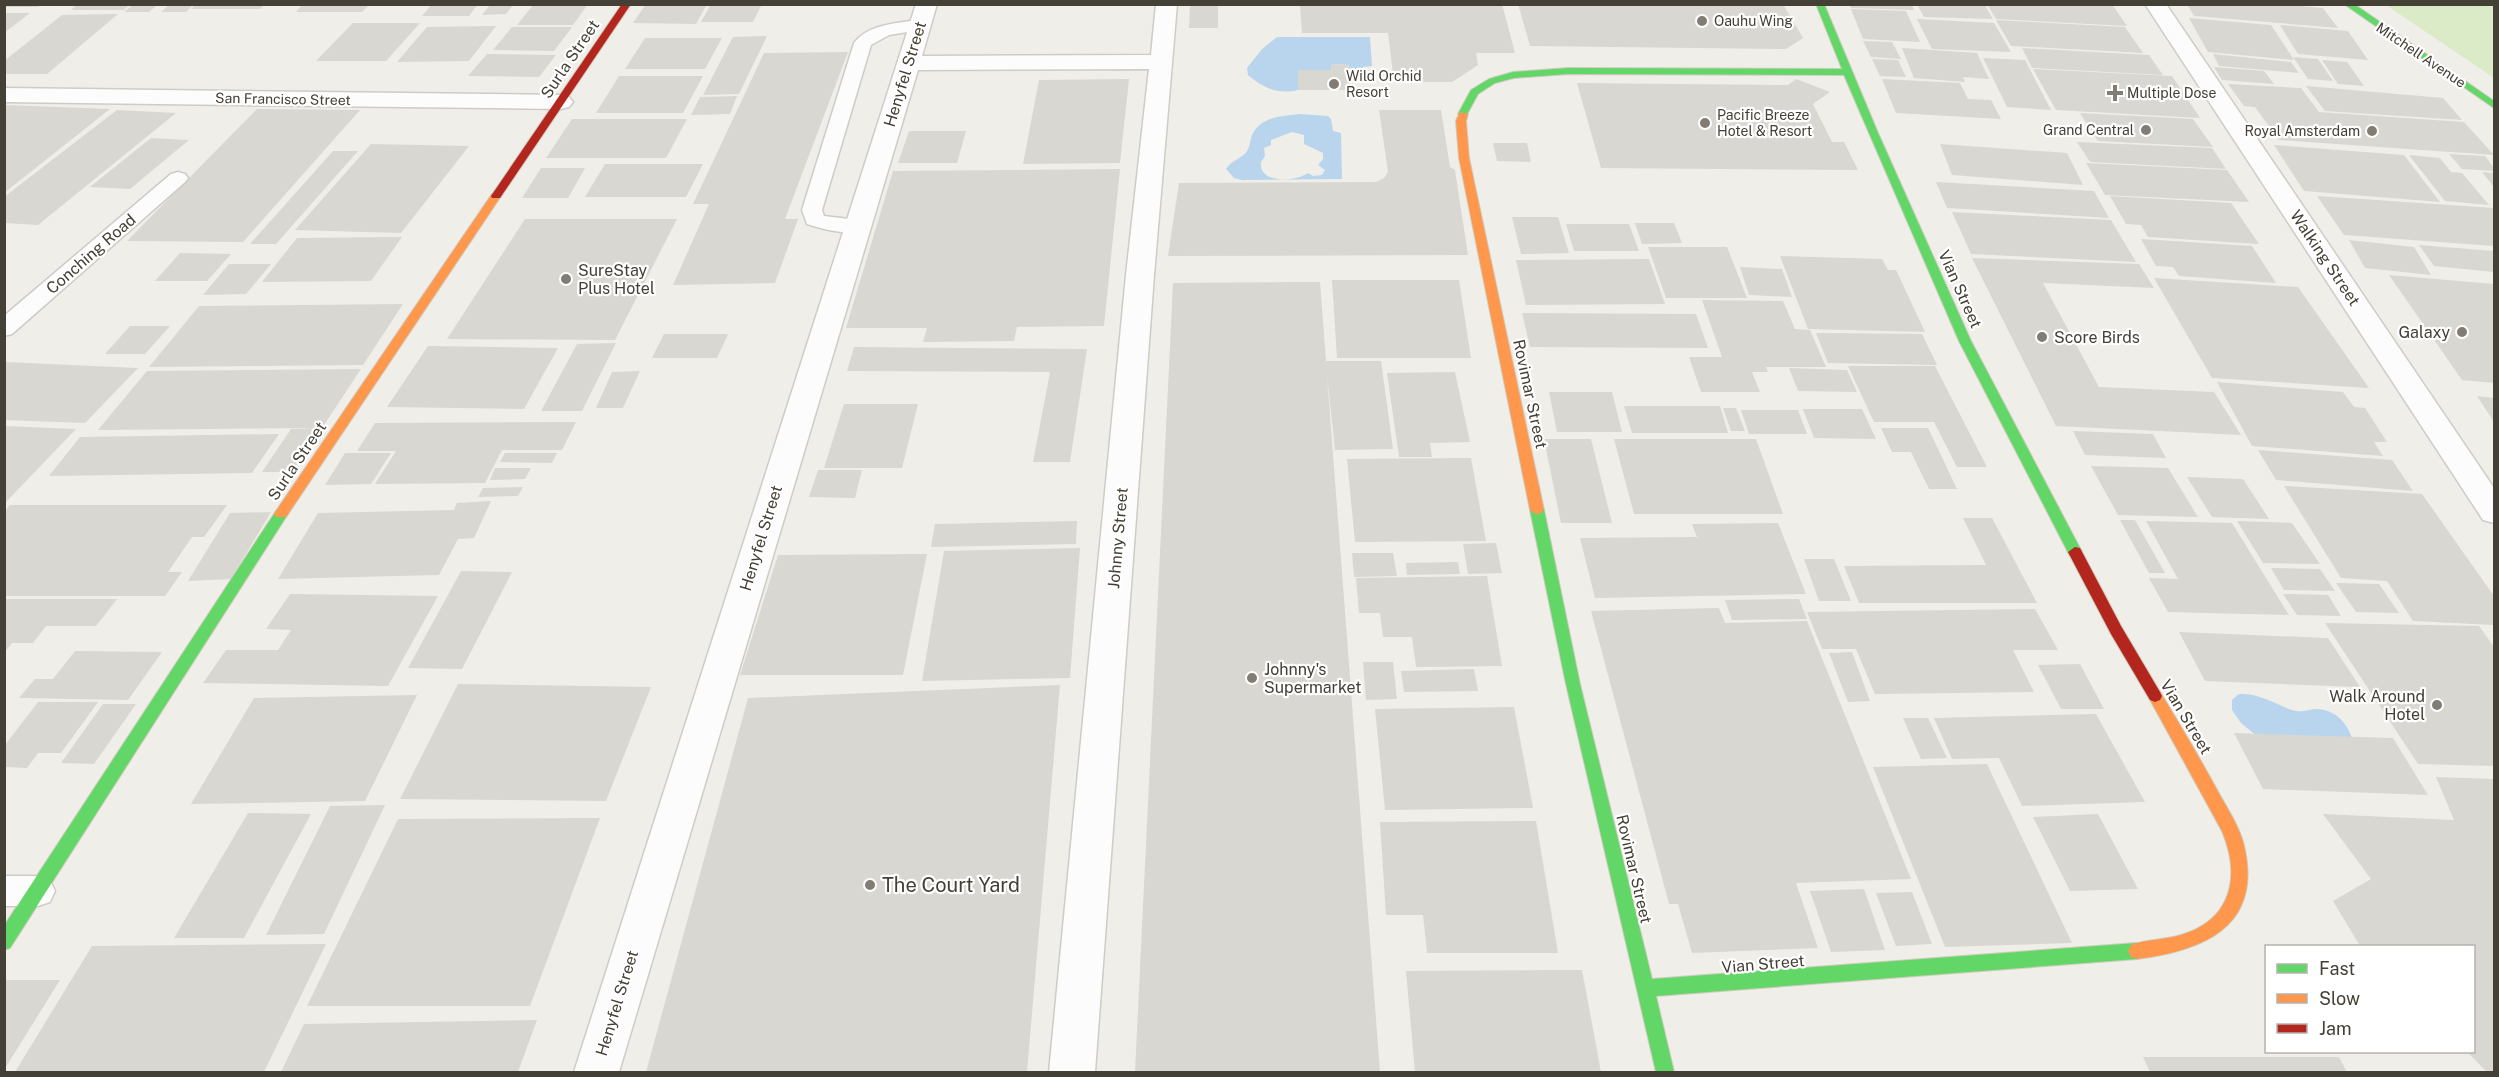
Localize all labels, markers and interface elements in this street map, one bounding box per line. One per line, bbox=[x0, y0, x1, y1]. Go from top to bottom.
place label: Oauhu Wing bbox=[1714, 13, 1793, 29]
marker: Oauhu Wing bbox=[1695, 14, 1709, 28]
street label: Surla Street bbox=[537, 16, 603, 102]
street label: Henyfel Street bbox=[880, 19, 930, 129]
street label: Mitchell Avenue bbox=[2373, 19, 2469, 91]
place label: Wild Orchid Resort bbox=[1346, 68, 1422, 100]
marker: Wild Orchid Resort bbox=[1327, 77, 1341, 91]
place label: Multiple Dose bbox=[2127, 85, 2216, 101]
marker: Multiple Dose bbox=[2108, 86, 2122, 100]
street label: San Francisco Street bbox=[215, 90, 351, 108]
place label: Pacific Breeze Hotel & Resort bbox=[1717, 107, 1812, 139]
marker: Pacific Breeze Hotel & Resort bbox=[1698, 116, 1712, 130]
place label: Grand Central bbox=[2043, 122, 2134, 138]
marker: Grand Central bbox=[2139, 123, 2153, 137]
place label: Royal Amsterdam bbox=[2245, 123, 2360, 139]
marker: Royal Amsterdam bbox=[2365, 124, 2379, 138]
street label: Walking Street bbox=[2286, 207, 2364, 309]
street label: Conching Road bbox=[42, 210, 140, 298]
street label: Vian Street bbox=[1934, 247, 1986, 331]
place label: SureStay Plus Hotel bbox=[578, 261, 655, 298]
marker: SureStay Plus Hotel bbox=[559, 272, 573, 286]
place label: Galaxy bbox=[2398, 323, 2450, 342]
marker: Galaxy bbox=[2455, 325, 2469, 339]
place label: Score Birds bbox=[2054, 328, 2140, 347]
marker: Score Birds bbox=[2035, 330, 2049, 344]
street label: Rovimar Street bbox=[1509, 338, 1551, 450]
street label: Surla Street bbox=[264, 418, 330, 504]
street label: Henyfel Street bbox=[736, 483, 786, 593]
street label: Johnny Street bbox=[1104, 486, 1132, 590]
place label: Johnny's Supermarket bbox=[1264, 660, 1361, 697]
marker: Johnny's Supermarket bbox=[1245, 671, 1259, 685]
street label: Vian Street bbox=[2156, 676, 2216, 758]
place label: Walk Around Hotel bbox=[2329, 687, 2425, 724]
marker: Walk Around Hotel bbox=[2430, 698, 2444, 712]
street label: Rovimar Street bbox=[1612, 813, 1656, 925]
place label: The Court Yard bbox=[882, 873, 1020, 897]
marker: The Court Yard bbox=[863, 878, 877, 892]
legend bbox=[2265, 945, 2475, 1053]
street label: Henyfel Street bbox=[592, 948, 642, 1058]
street label: Vian Street bbox=[1721, 951, 1805, 977]
text: Fast bbox=[2319, 958, 2355, 979]
text: Slow bbox=[2319, 988, 2360, 1009]
text: Jam bbox=[2319, 1018, 2352, 1039]

